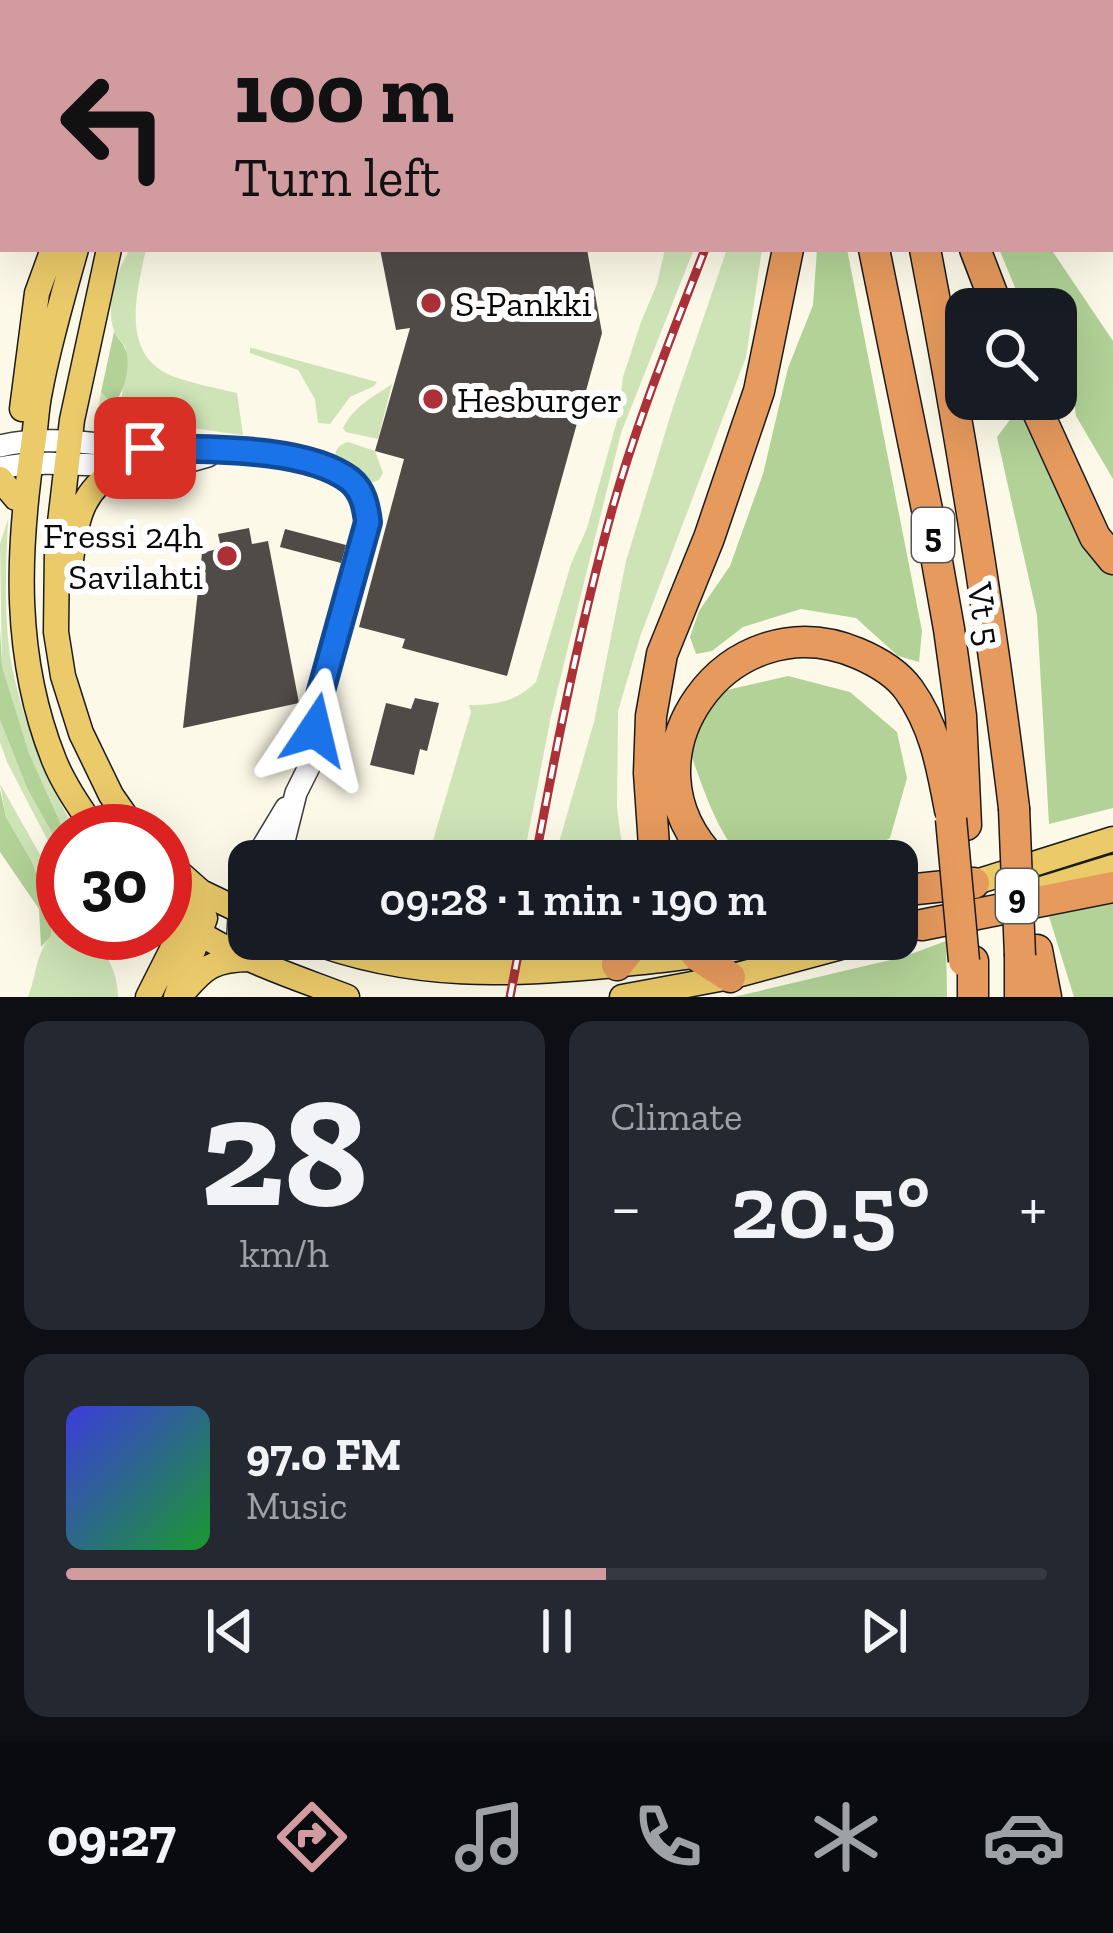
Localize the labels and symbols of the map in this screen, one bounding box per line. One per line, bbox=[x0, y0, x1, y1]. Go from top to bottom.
place label: S-Pankki bbox=[455, 282, 592, 325]
marker: S-Pankki bbox=[418, 290, 444, 316]
place label: Hesburger bbox=[457, 378, 622, 421]
marker: Hesburger bbox=[420, 386, 446, 412]
pin bbox=[94, 397, 196, 499]
road number: 5 bbox=[912, 508, 954, 562]
place label: Fressi 24h Savilahti bbox=[43, 514, 203, 598]
marker: Fressi 24h Savilahti bbox=[214, 543, 240, 569]
street label: Vt 5 bbox=[958, 579, 1011, 648]
position arrow bbox=[252, 667, 378, 793]
speed limit sign: 30 bbox=[36, 804, 192, 960]
road number: 9 bbox=[996, 869, 1038, 923]

